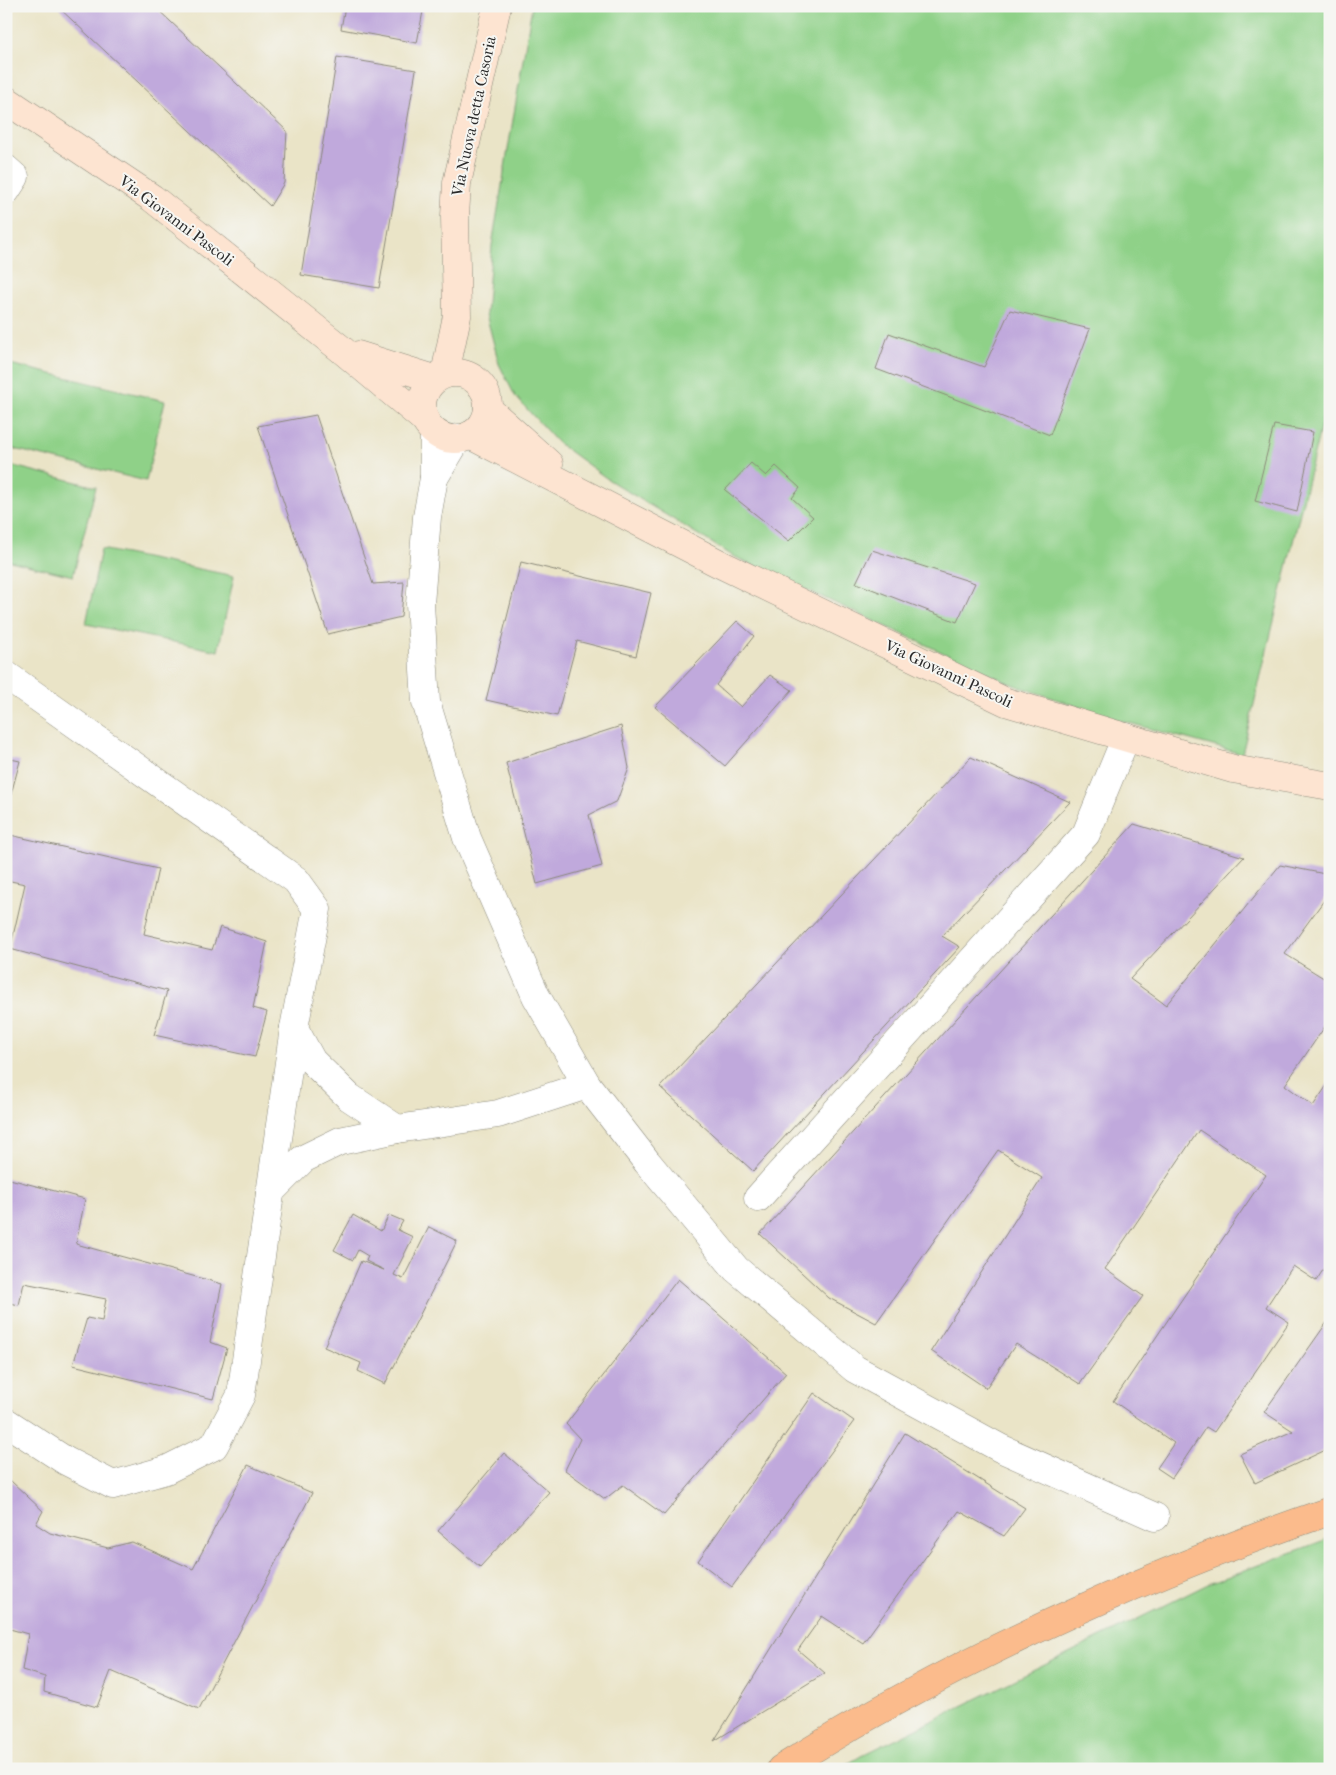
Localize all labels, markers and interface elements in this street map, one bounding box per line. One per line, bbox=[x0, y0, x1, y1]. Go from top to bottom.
street label: Via Nuova detta Casoria bbox=[447, 34, 500, 199]
street label: Via Giovanni Pascoli bbox=[115, 170, 238, 270]
street label: Via Giovanni Pascoli bbox=[881, 635, 1016, 711]

